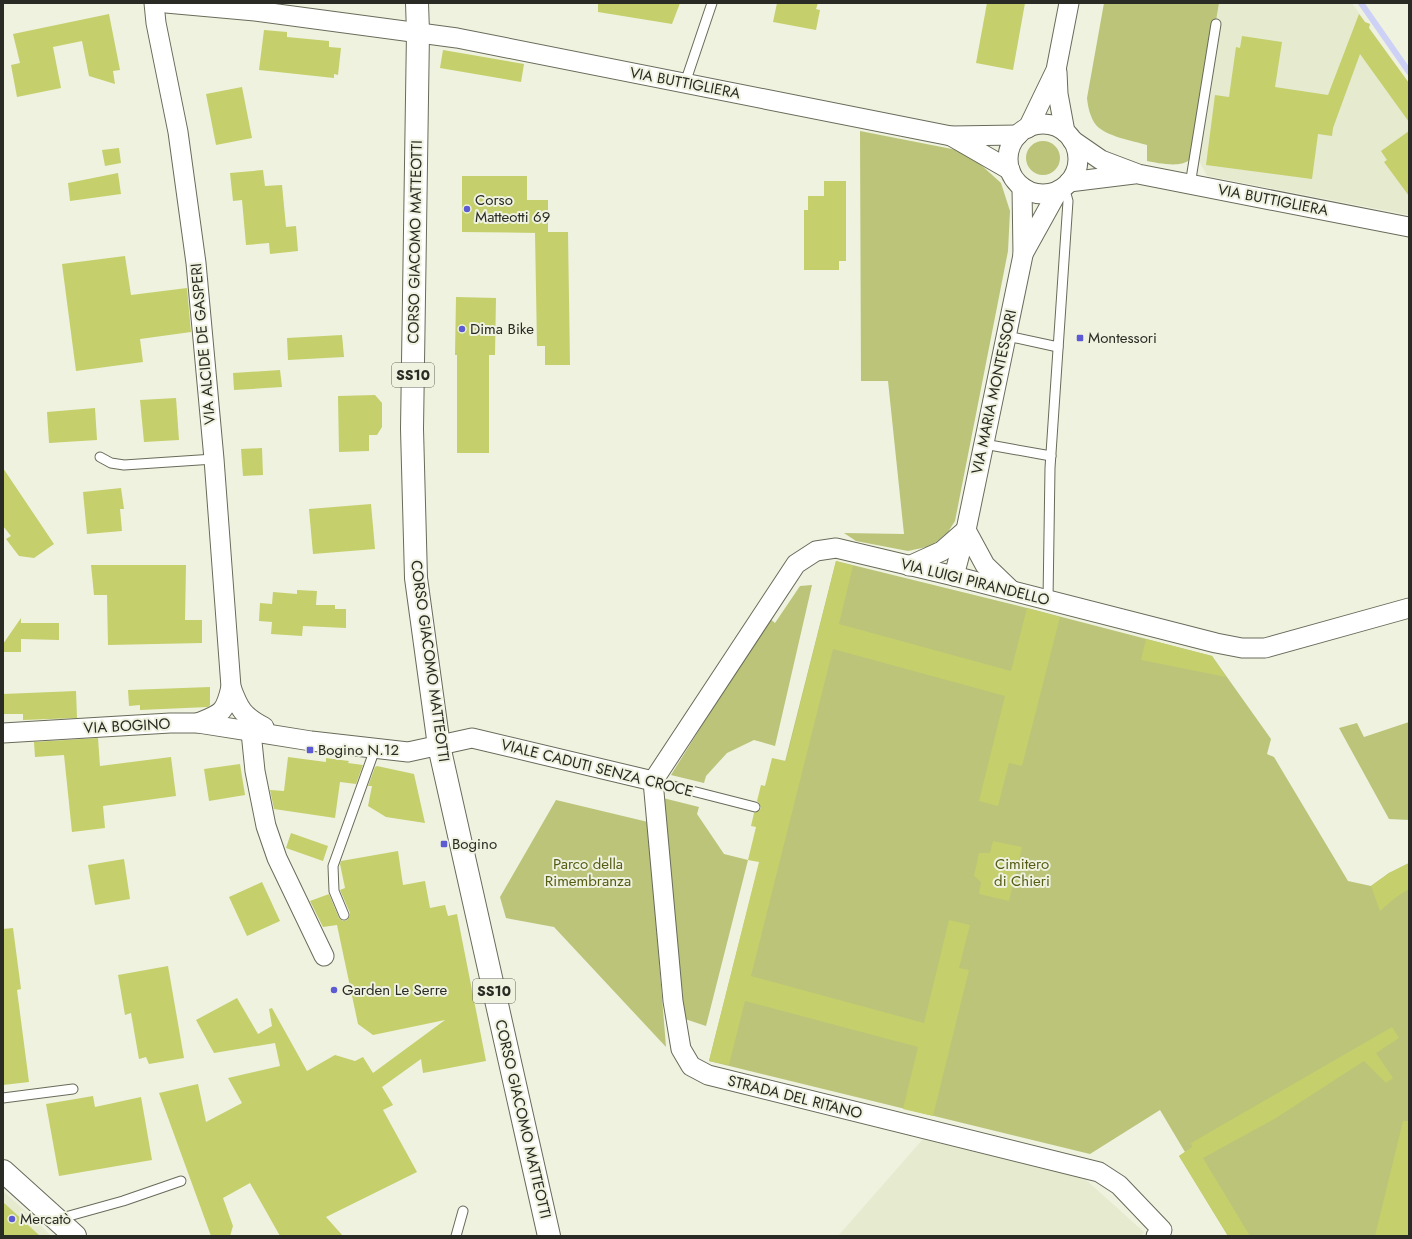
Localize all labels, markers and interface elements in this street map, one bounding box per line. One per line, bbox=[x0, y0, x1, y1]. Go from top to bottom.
street label: VIA BUTTIGLIERA bbox=[628, 61, 742, 105]
street label: CORSO GIACOMO MATTEOTTI bbox=[402, 140, 428, 344]
street label: VIA BUTTIGLIERA bbox=[1216, 178, 1330, 222]
place label: Corso Matteotti 69 bbox=[475, 189, 550, 228]
marker: Corso Matteotti 69 bbox=[462, 204, 472, 214]
street label: VIA ALCIDE DE GASPERI bbox=[185, 262, 221, 426]
street label: VIA MARIA MONTESSORI bbox=[966, 308, 1022, 476]
place label: Dima Bike bbox=[470, 318, 534, 340]
marker: Dima Bike bbox=[457, 324, 467, 334]
place label: Montessori bbox=[1088, 327, 1157, 349]
marker: Montessori bbox=[1075, 333, 1085, 343]
road number: SS10 bbox=[392, 363, 434, 387]
street label: VIA LUIGI PIRANDELLO bbox=[898, 553, 1052, 611]
street label: CORSO GIACOMO MATTEOTTI bbox=[405, 559, 455, 763]
street label: VIA BOGINO bbox=[83, 713, 171, 739]
street label: VIALE CADUTI SENZA CROCE bbox=[499, 733, 695, 803]
place label: Bogino N.12 bbox=[318, 739, 399, 761]
marker: Bogino N.12 bbox=[305, 745, 315, 755]
place label: Bogino bbox=[452, 833, 497, 855]
marker: Bogino bbox=[439, 839, 449, 849]
park label: Parco della Rimembranza bbox=[545, 853, 631, 892]
park label: Cimitero di Chieri bbox=[994, 853, 1050, 892]
place label: Garden Le Serre bbox=[342, 979, 448, 1001]
road number: SS10 bbox=[473, 979, 515, 1003]
marker: Garden Le Serre bbox=[329, 985, 339, 995]
street label: CORSO GIACOMO MATTEOTTI bbox=[489, 1017, 557, 1221]
street label: STRADA DEL RITANO bbox=[725, 1070, 865, 1124]
place label: Mercatò bbox=[20, 1208, 71, 1230]
marker: Mercatò bbox=[7, 1214, 17, 1224]

